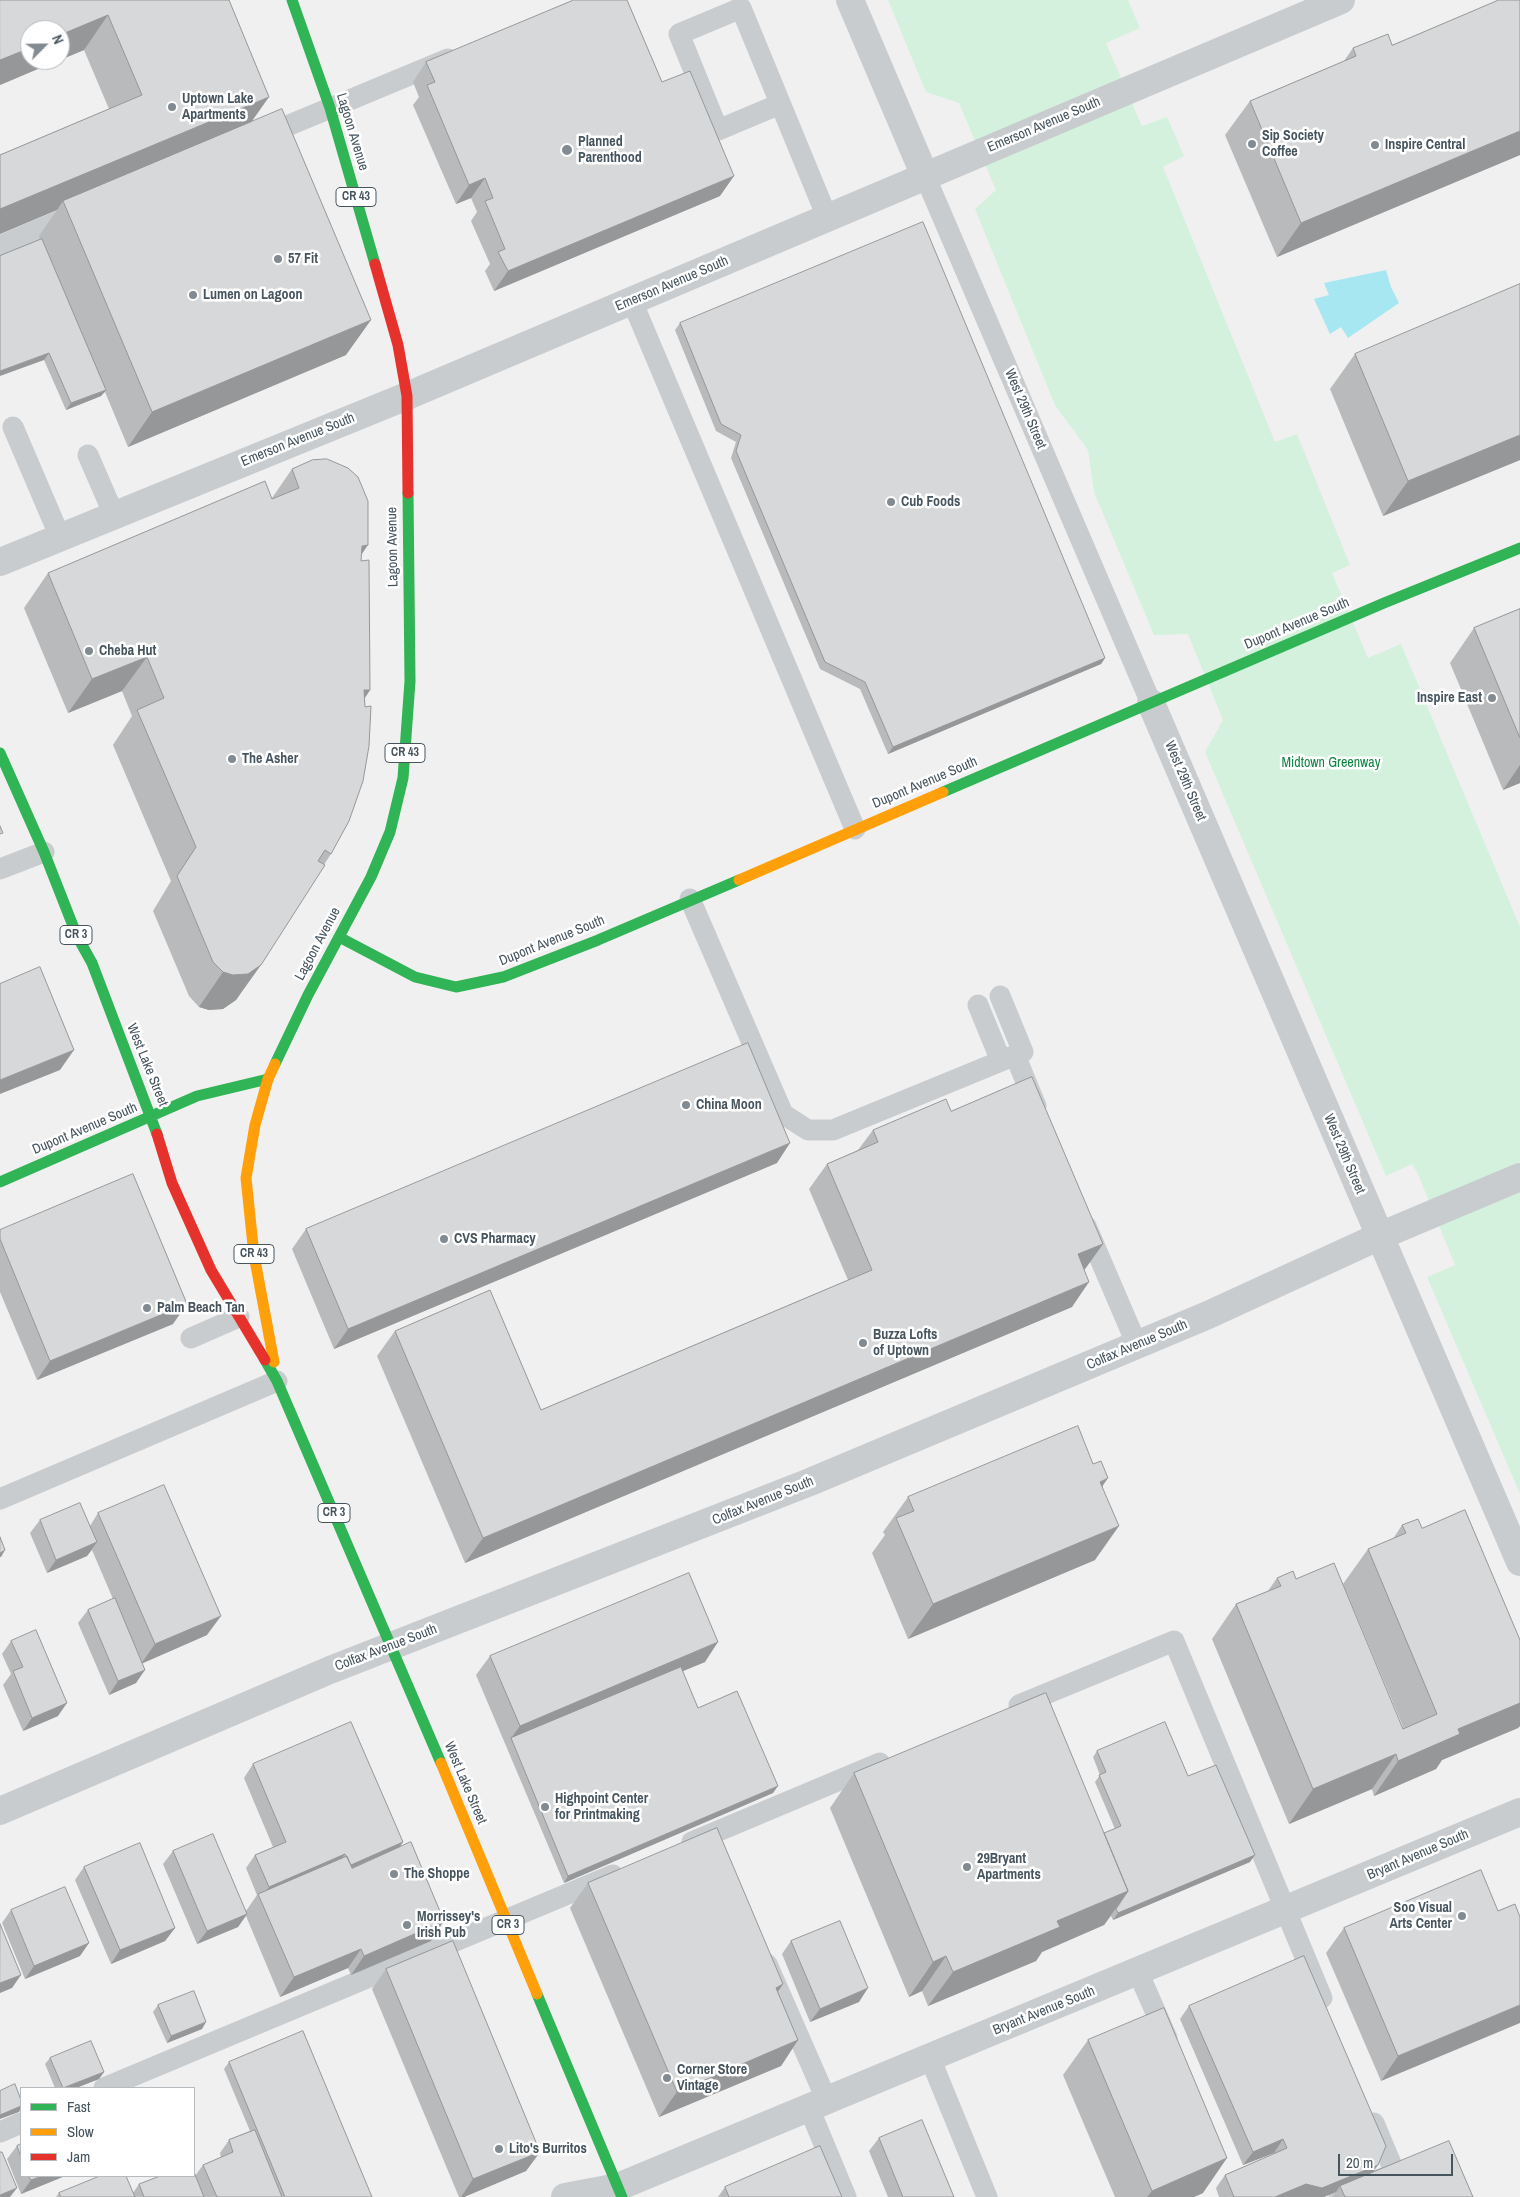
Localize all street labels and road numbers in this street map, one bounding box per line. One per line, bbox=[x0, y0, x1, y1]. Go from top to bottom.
street label: Lagoon Avenue bbox=[332, 91, 372, 173]
street label: Emerson Avenue South bbox=[985, 94, 1103, 156]
road number: CR 43 bbox=[336, 188, 376, 206]
street label: Emerson Avenue South bbox=[613, 253, 731, 315]
street label: West 29th Street bbox=[1001, 366, 1049, 452]
street label: Emerson Avenue South bbox=[239, 410, 357, 470]
street label: Lagoon Avenue bbox=[384, 507, 402, 587]
street label: Dupont Avenue South bbox=[1242, 594, 1352, 654]
street label: West 29th Street bbox=[1161, 738, 1209, 824]
road number: CR 43 bbox=[385, 744, 425, 762]
street label: Dupont Avenue South bbox=[870, 753, 980, 813]
street label: Lagoon Avenue bbox=[292, 905, 344, 983]
street label: Dupont Avenue South bbox=[497, 912, 607, 970]
road number: CR 3 bbox=[60, 926, 92, 944]
street label: West Lake Street bbox=[123, 1021, 171, 1109]
street label: Dupont Avenue South bbox=[30, 1099, 140, 1159]
street label: West 29th Street bbox=[1320, 1111, 1368, 1197]
road number: CR 43 bbox=[234, 1244, 274, 1264]
street label: Colfax Avenue South bbox=[1084, 1316, 1190, 1374]
street label: Colfax Avenue South bbox=[710, 1473, 816, 1529]
road number: CR 3 bbox=[318, 1504, 350, 1522]
street label: Colfax Avenue South bbox=[333, 1621, 439, 1675]
street label: West Lake Street bbox=[440, 1739, 490, 1827]
street label: Bryant Avenue South bbox=[1365, 1826, 1471, 1884]
road number: CR 3 bbox=[492, 1916, 524, 1934]
street label: Bryant Avenue South bbox=[991, 1983, 1097, 2039]

